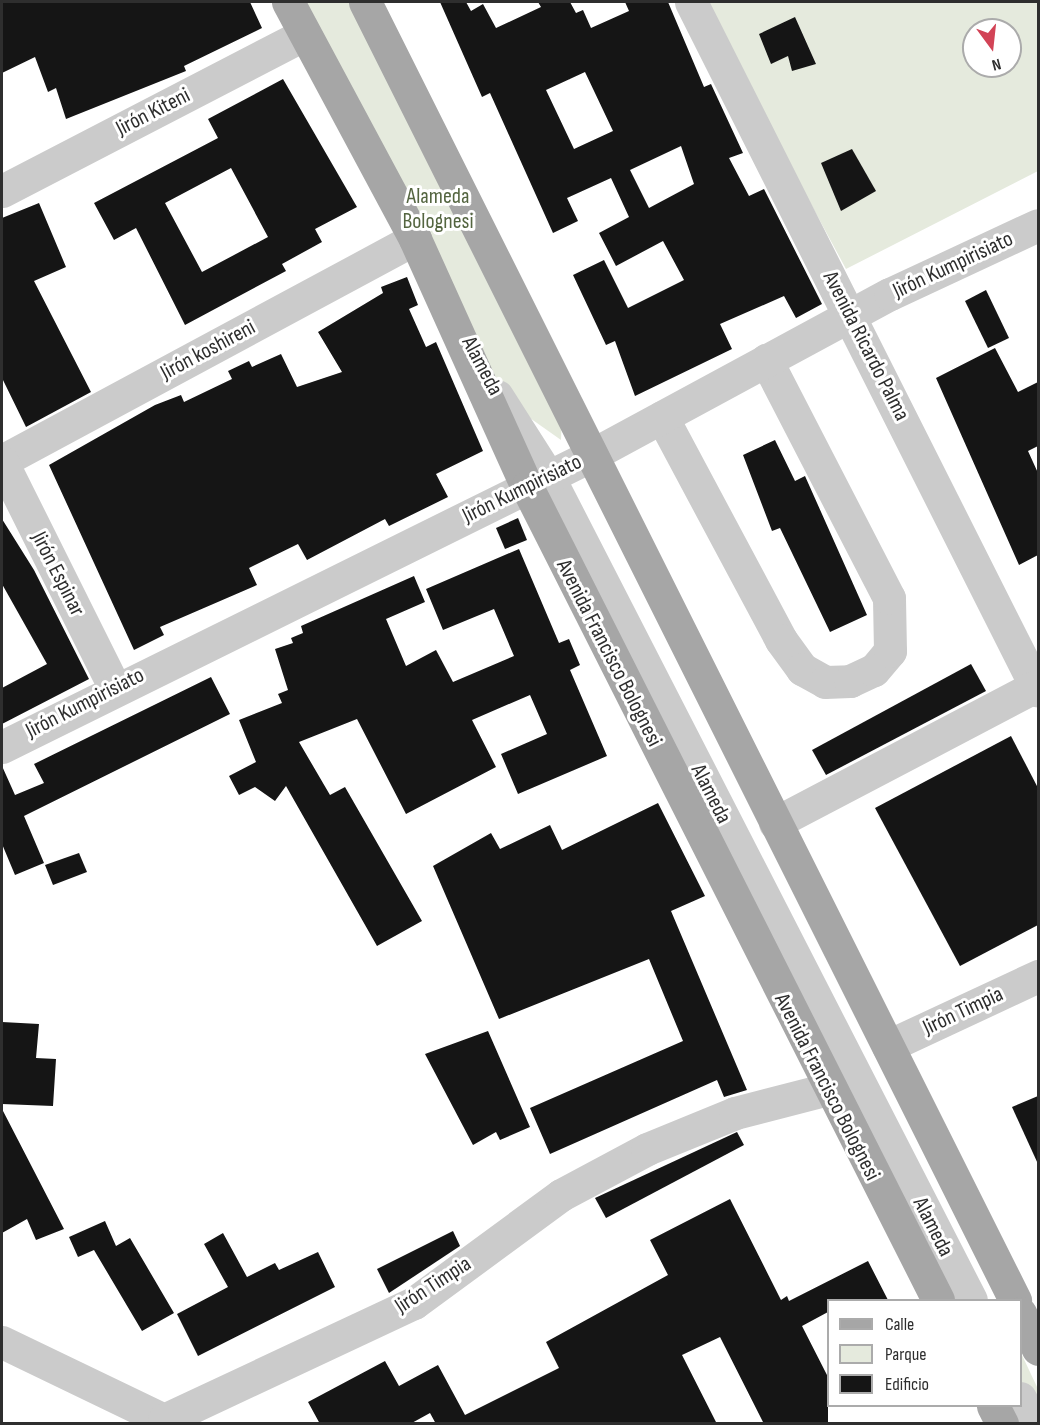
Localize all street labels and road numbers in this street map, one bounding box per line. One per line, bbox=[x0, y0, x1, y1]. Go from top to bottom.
street label: Jirón Kiteni bbox=[112, 82, 194, 142]
street label: Jirón Kumpirisiato bbox=[889, 226, 1017, 304]
street label: Avenida Ricardo Palma bbox=[817, 267, 915, 425]
street label: Jirón koshireni bbox=[156, 314, 260, 386]
street label: Alameda bbox=[456, 332, 508, 400]
street label: Jirón Kumpirisiato bbox=[458, 449, 586, 529]
street label: Jirón Espinar bbox=[26, 527, 90, 621]
street label: Avenida Francisco Bolognesi bbox=[550, 555, 668, 751]
street label: Jirón Kumpirisiato bbox=[21, 662, 149, 744]
street label: Alameda bbox=[685, 760, 737, 828]
street label: Jirón Timpia bbox=[919, 981, 1007, 1041]
street label: Avenida Francisco Bolognesi bbox=[768, 989, 886, 1185]
street label: Alameda bbox=[907, 1193, 959, 1261]
street label: Jirón Timpia bbox=[390, 1251, 476, 1319]

